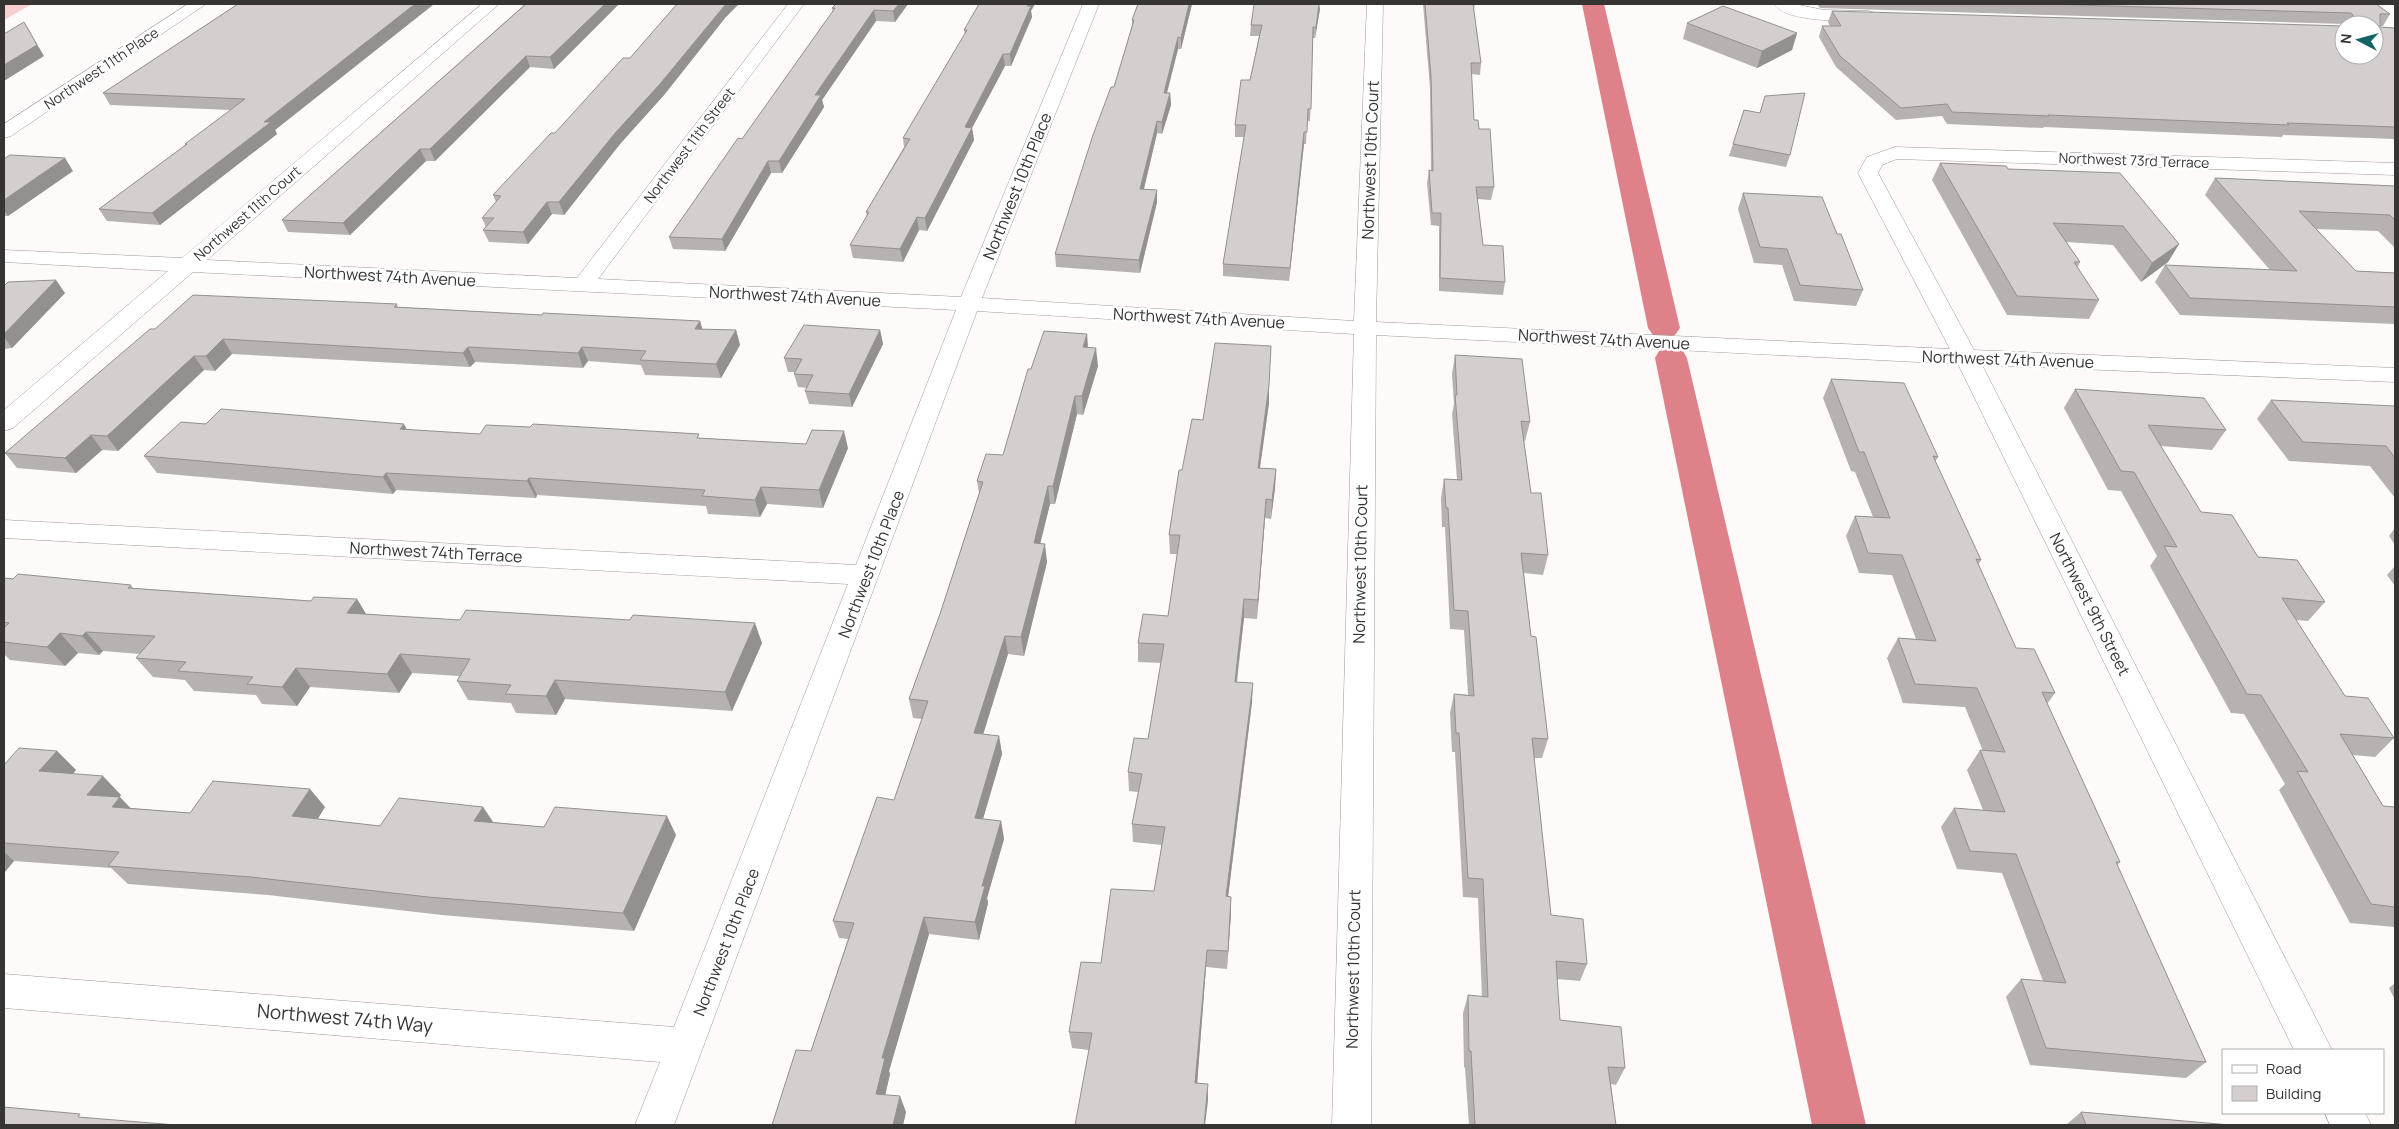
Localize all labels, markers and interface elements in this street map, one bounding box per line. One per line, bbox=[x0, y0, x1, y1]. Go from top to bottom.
north arrow bbox=[2334, 15, 2384, 65]
street label: Northwest 11th Place bbox=[40, 23, 162, 113]
text: N bbox=[2336, 33, 2356, 45]
street label: Northwest 10th Court bbox=[1356, 80, 1384, 240]
street label: Northwest 11th Street bbox=[639, 83, 739, 207]
street label: Northwest 10th Place bbox=[977, 109, 1057, 263]
street label: Northwest 73rd Terrace bbox=[2058, 148, 2210, 172]
street label: Northwest 11th Court bbox=[189, 161, 305, 265]
street label: Northwest 74th Avenue bbox=[303, 261, 477, 291]
street label: Northwest 74th Avenue bbox=[708, 281, 882, 311]
street label: Northwest 74th Avenue bbox=[1112, 303, 1286, 333]
street label: Northwest 74th Avenue bbox=[1517, 324, 1691, 354]
street label: Northwest 74th Avenue bbox=[1922, 345, 2094, 373]
street label: Northwest 10th Court bbox=[1348, 484, 1372, 644]
street label: Northwest 10th Place bbox=[833, 487, 909, 641]
street label: Northwest 9th Street bbox=[2044, 529, 2136, 679]
street label: Northwest 74th Terrace bbox=[349, 536, 523, 568]
street label: Northwest 10th Place bbox=[688, 865, 764, 1019]
street label: Northwest 10th Court bbox=[1341, 889, 1365, 1049]
street label: Northwest 74th Way bbox=[256, 997, 434, 1039]
legend bbox=[2222, 1049, 2384, 1114]
text: Road bbox=[2266, 1058, 2302, 1079]
text: Building bbox=[2266, 1083, 2321, 1104]

